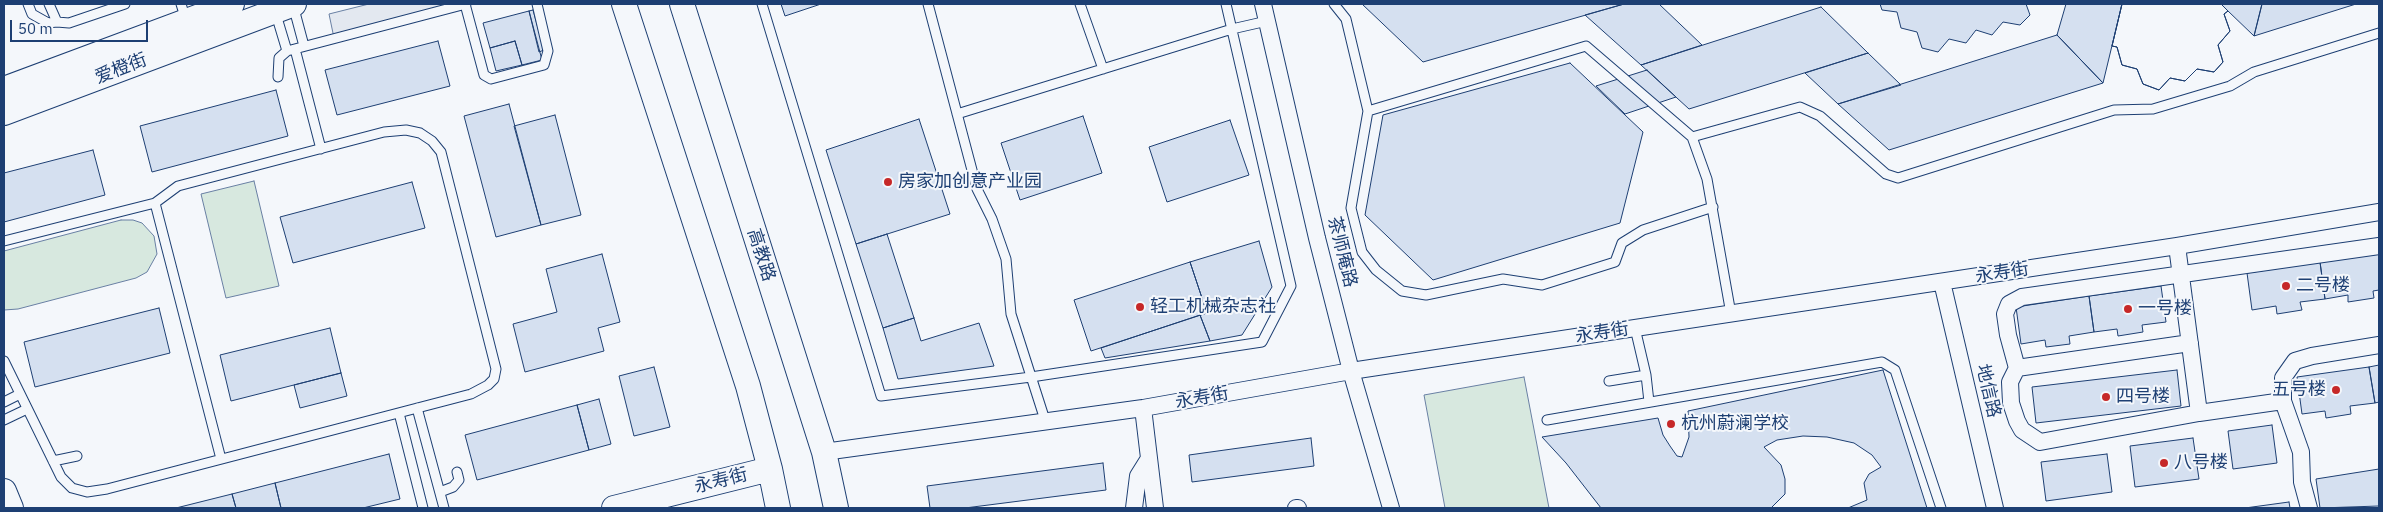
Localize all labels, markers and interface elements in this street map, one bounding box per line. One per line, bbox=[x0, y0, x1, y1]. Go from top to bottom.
scale bar bbox=[12, 10, 150, 42]
text: 50 m bbox=[18, 19, 53, 38]
street label: 爱橙街 bbox=[92, 49, 150, 89]
place label: 房家加创意产业园 bbox=[898, 171, 1042, 193]
marker: 房家加创意产业园 bbox=[882, 176, 894, 188]
street label: 茶师庵路 bbox=[1323, 214, 1361, 290]
street label: 高教路 bbox=[742, 226, 780, 284]
street label: 永寿街 bbox=[1974, 258, 2030, 288]
place label: 二号楼 bbox=[2296, 275, 2350, 297]
marker: 二号楼 bbox=[2280, 280, 2292, 292]
place label: 轻工机械杂志社 bbox=[1150, 296, 1276, 318]
place label: 一号楼 bbox=[2138, 298, 2192, 320]
marker: 轻工机械杂志社 bbox=[1134, 301, 1146, 313]
marker: 一号楼 bbox=[2122, 303, 2134, 315]
street label: 永寿街 bbox=[1574, 318, 1630, 348]
street label: 地信路 bbox=[1971, 362, 2005, 420]
place label: 五号楼 bbox=[2272, 379, 2326, 401]
street label: 永寿街 bbox=[1174, 383, 1230, 413]
marker: 五号楼 bbox=[2330, 384, 2342, 396]
place label: 四号楼 bbox=[2116, 386, 2170, 408]
marker: 四号楼 bbox=[2100, 391, 2112, 403]
place label: 杭州蔚澜学校 bbox=[1681, 413, 1789, 435]
marker: 杭州蔚澜学校 bbox=[1665, 418, 1677, 430]
place label: 八号楼 bbox=[2174, 452, 2228, 474]
marker: 八号楼 bbox=[2158, 457, 2170, 469]
street label: 永寿街 bbox=[692, 464, 750, 498]

